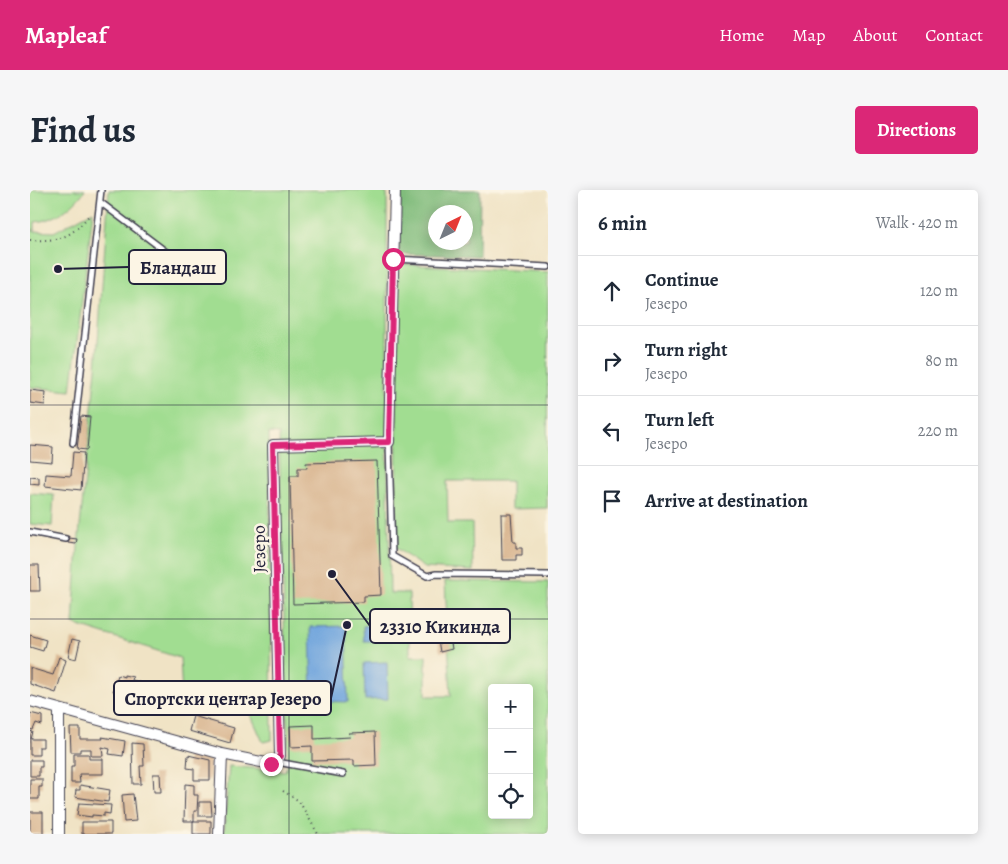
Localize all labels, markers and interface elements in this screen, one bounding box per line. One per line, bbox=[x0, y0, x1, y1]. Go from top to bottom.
text: Mapleaf bbox=[25, 19, 107, 51]
text: Home bbox=[719, 23, 764, 47]
text: Map bbox=[792, 23, 825, 47]
text: About bbox=[853, 23, 897, 47]
text: Contact bbox=[925, 23, 983, 47]
text: Find us bbox=[30, 106, 136, 154]
button: Directions bbox=[855, 106, 978, 154]
north arrow bbox=[428, 205, 473, 250]
text: 6 min bbox=[598, 209, 647, 237]
text: Walk · 420 m bbox=[876, 212, 958, 234]
route start bbox=[382, 248, 405, 271]
callout: Бландаш bbox=[129, 250, 226, 284]
text: Бландаш bbox=[140, 255, 216, 281]
text: Continue bbox=[645, 267, 719, 293]
icon: ahead bbox=[598, 277, 626, 305]
text: 120 m bbox=[920, 280, 958, 302]
text: Језеро bbox=[645, 293, 688, 315]
text: Turn right bbox=[645, 337, 727, 363]
icon: right bbox=[598, 347, 626, 375]
text: 80 m bbox=[925, 350, 958, 372]
text: Језеро bbox=[645, 363, 688, 385]
text: Turn left bbox=[645, 407, 714, 433]
icon: left bbox=[598, 417, 626, 445]
text: 220 m bbox=[918, 420, 958, 442]
text: Језеро bbox=[645, 433, 688, 455]
icon: arrive bbox=[598, 487, 626, 515]
text: Arrive at destination bbox=[645, 488, 808, 514]
street label: Језеро bbox=[247, 525, 271, 573]
callout: 23310 Кикинда bbox=[370, 609, 510, 643]
text: 23310 Кикинда bbox=[380, 614, 501, 640]
callout: Спортски центар Језеро bbox=[114, 681, 331, 715]
map controls bbox=[488, 684, 533, 819]
button: + bbox=[488, 684, 533, 729]
text: Спортски центар Језеро bbox=[124, 686, 322, 712]
button: − bbox=[488, 729, 533, 774]
route end bbox=[260, 753, 283, 776]
button: locate bbox=[488, 774, 533, 819]

